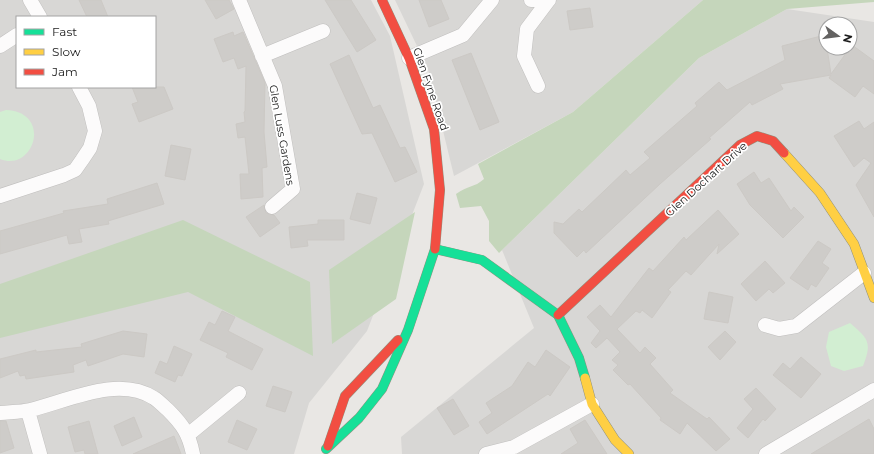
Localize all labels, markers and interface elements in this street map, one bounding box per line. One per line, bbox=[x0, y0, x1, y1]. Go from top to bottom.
legend bbox=[16, 16, 156, 88]
north arrow bbox=[818, 16, 858, 56]
text: Fast bbox=[52, 24, 77, 39]
text: N bbox=[840, 32, 856, 44]
text: Slow bbox=[52, 44, 81, 59]
street label: Glen Fyne Road bbox=[410, 46, 452, 132]
text: Jam bbox=[51, 64, 78, 79]
street label: Glen Luss Gardens bbox=[266, 84, 298, 187]
street label: Glen Dochart Drive bbox=[662, 138, 750, 219]

